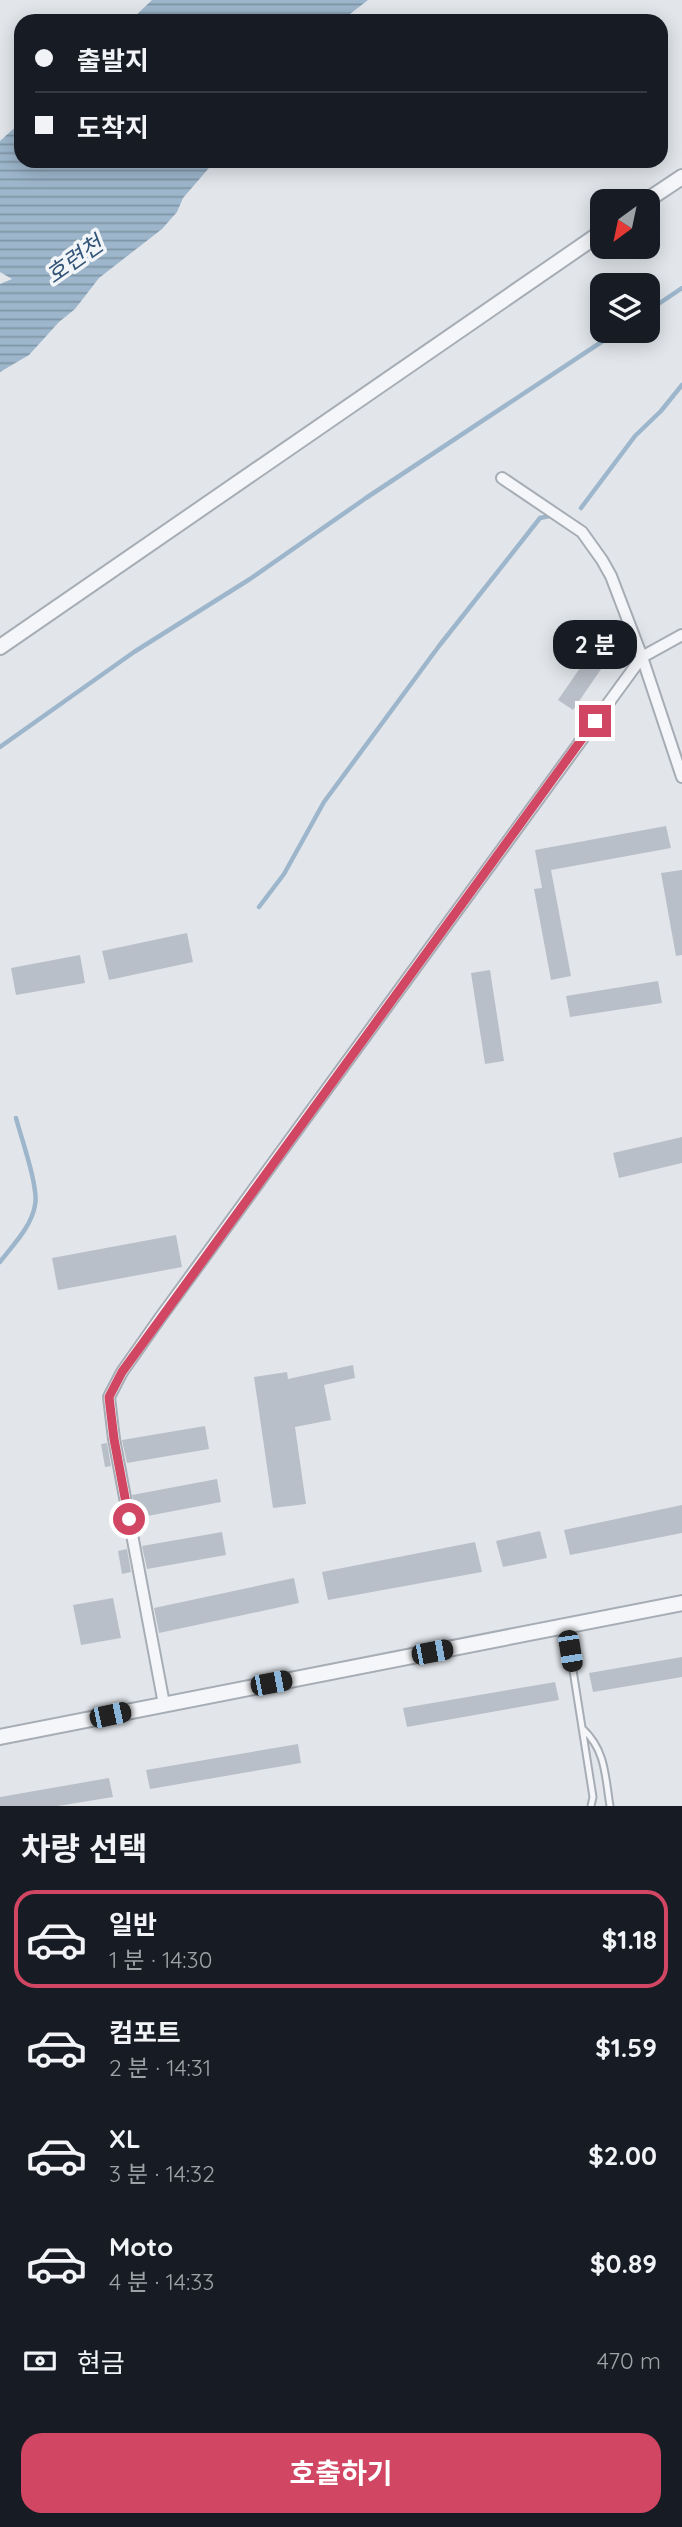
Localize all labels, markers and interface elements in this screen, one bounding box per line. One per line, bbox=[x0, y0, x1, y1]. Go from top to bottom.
text: 출발지 bbox=[77, 44, 149, 77]
text: 도착지 bbox=[77, 111, 149, 144]
north arrow bbox=[590, 189, 660, 259]
map controls bbox=[590, 189, 660, 343]
water label: 호련천 bbox=[40, 227, 111, 289]
button: layers bbox=[590, 273, 660, 343]
callout: 2 분 bbox=[553, 620, 637, 668]
text: 2 분 bbox=[575, 630, 615, 659]
route end bbox=[579, 705, 611, 737]
route start bbox=[113, 1503, 145, 1535]
car bbox=[557, 1629, 584, 1673]
car bbox=[410, 1638, 455, 1666]
car bbox=[249, 1669, 294, 1697]
car bbox=[88, 1700, 133, 1730]
text: 차량 선택 bbox=[21, 1828, 148, 1868]
icon: car bbox=[25, 1908, 88, 1971]
text: 일반 bbox=[109, 1908, 157, 1941]
text: $1.18 bbox=[602, 1923, 657, 1956]
text: 1 분 · 14:30 bbox=[109, 1945, 212, 1974]
icon: car bbox=[25, 2016, 88, 2079]
text: 컴포트 bbox=[109, 2016, 181, 2049]
text: $1.59 bbox=[595, 2031, 657, 2064]
text: 2 분 · 14:31 bbox=[109, 2053, 211, 2082]
text: XL bbox=[109, 2122, 141, 2155]
icon: car bbox=[25, 2124, 88, 2187]
text: $2.00 bbox=[588, 2139, 657, 2172]
text: 3 분 · 14:32 bbox=[109, 2159, 215, 2188]
text: Moto bbox=[109, 2230, 173, 2263]
icon: car bbox=[25, 2232, 88, 2295]
text: $0.89 bbox=[590, 2247, 657, 2280]
text: 4 분 · 14:33 bbox=[109, 2267, 214, 2296]
icon: cash bbox=[21, 2342, 59, 2380]
text: 현금 bbox=[77, 2346, 125, 2379]
text: 470 m bbox=[597, 2346, 661, 2375]
button: 호출하기 bbox=[21, 2433, 661, 2513]

